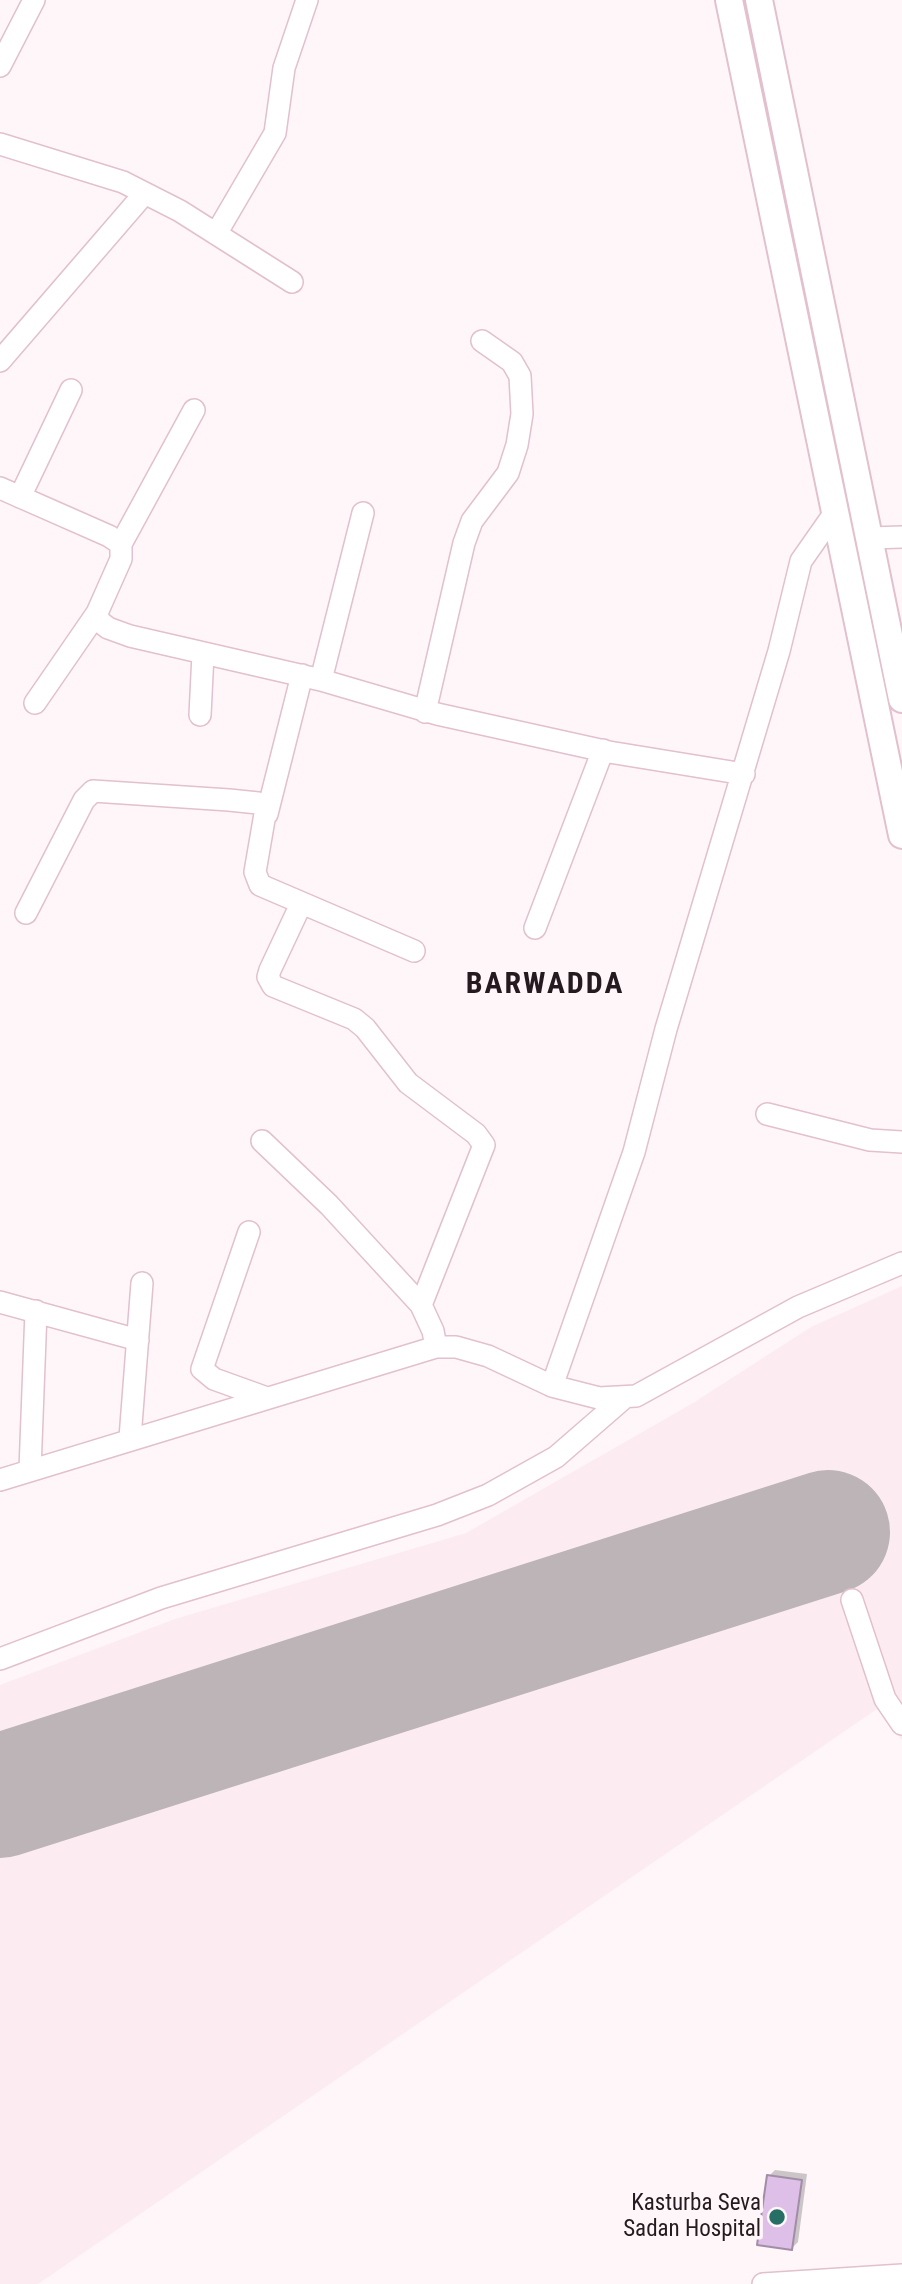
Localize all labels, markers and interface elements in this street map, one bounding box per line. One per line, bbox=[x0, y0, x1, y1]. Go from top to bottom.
district label: BARWADDA bbox=[467, 967, 623, 1003]
place label: Kasturba Seva Sadan Hospital bbox=[623, 2190, 761, 2244]
marker: Kasturba Seva Sadan Hospital bbox=[767, 2207, 787, 2227]

